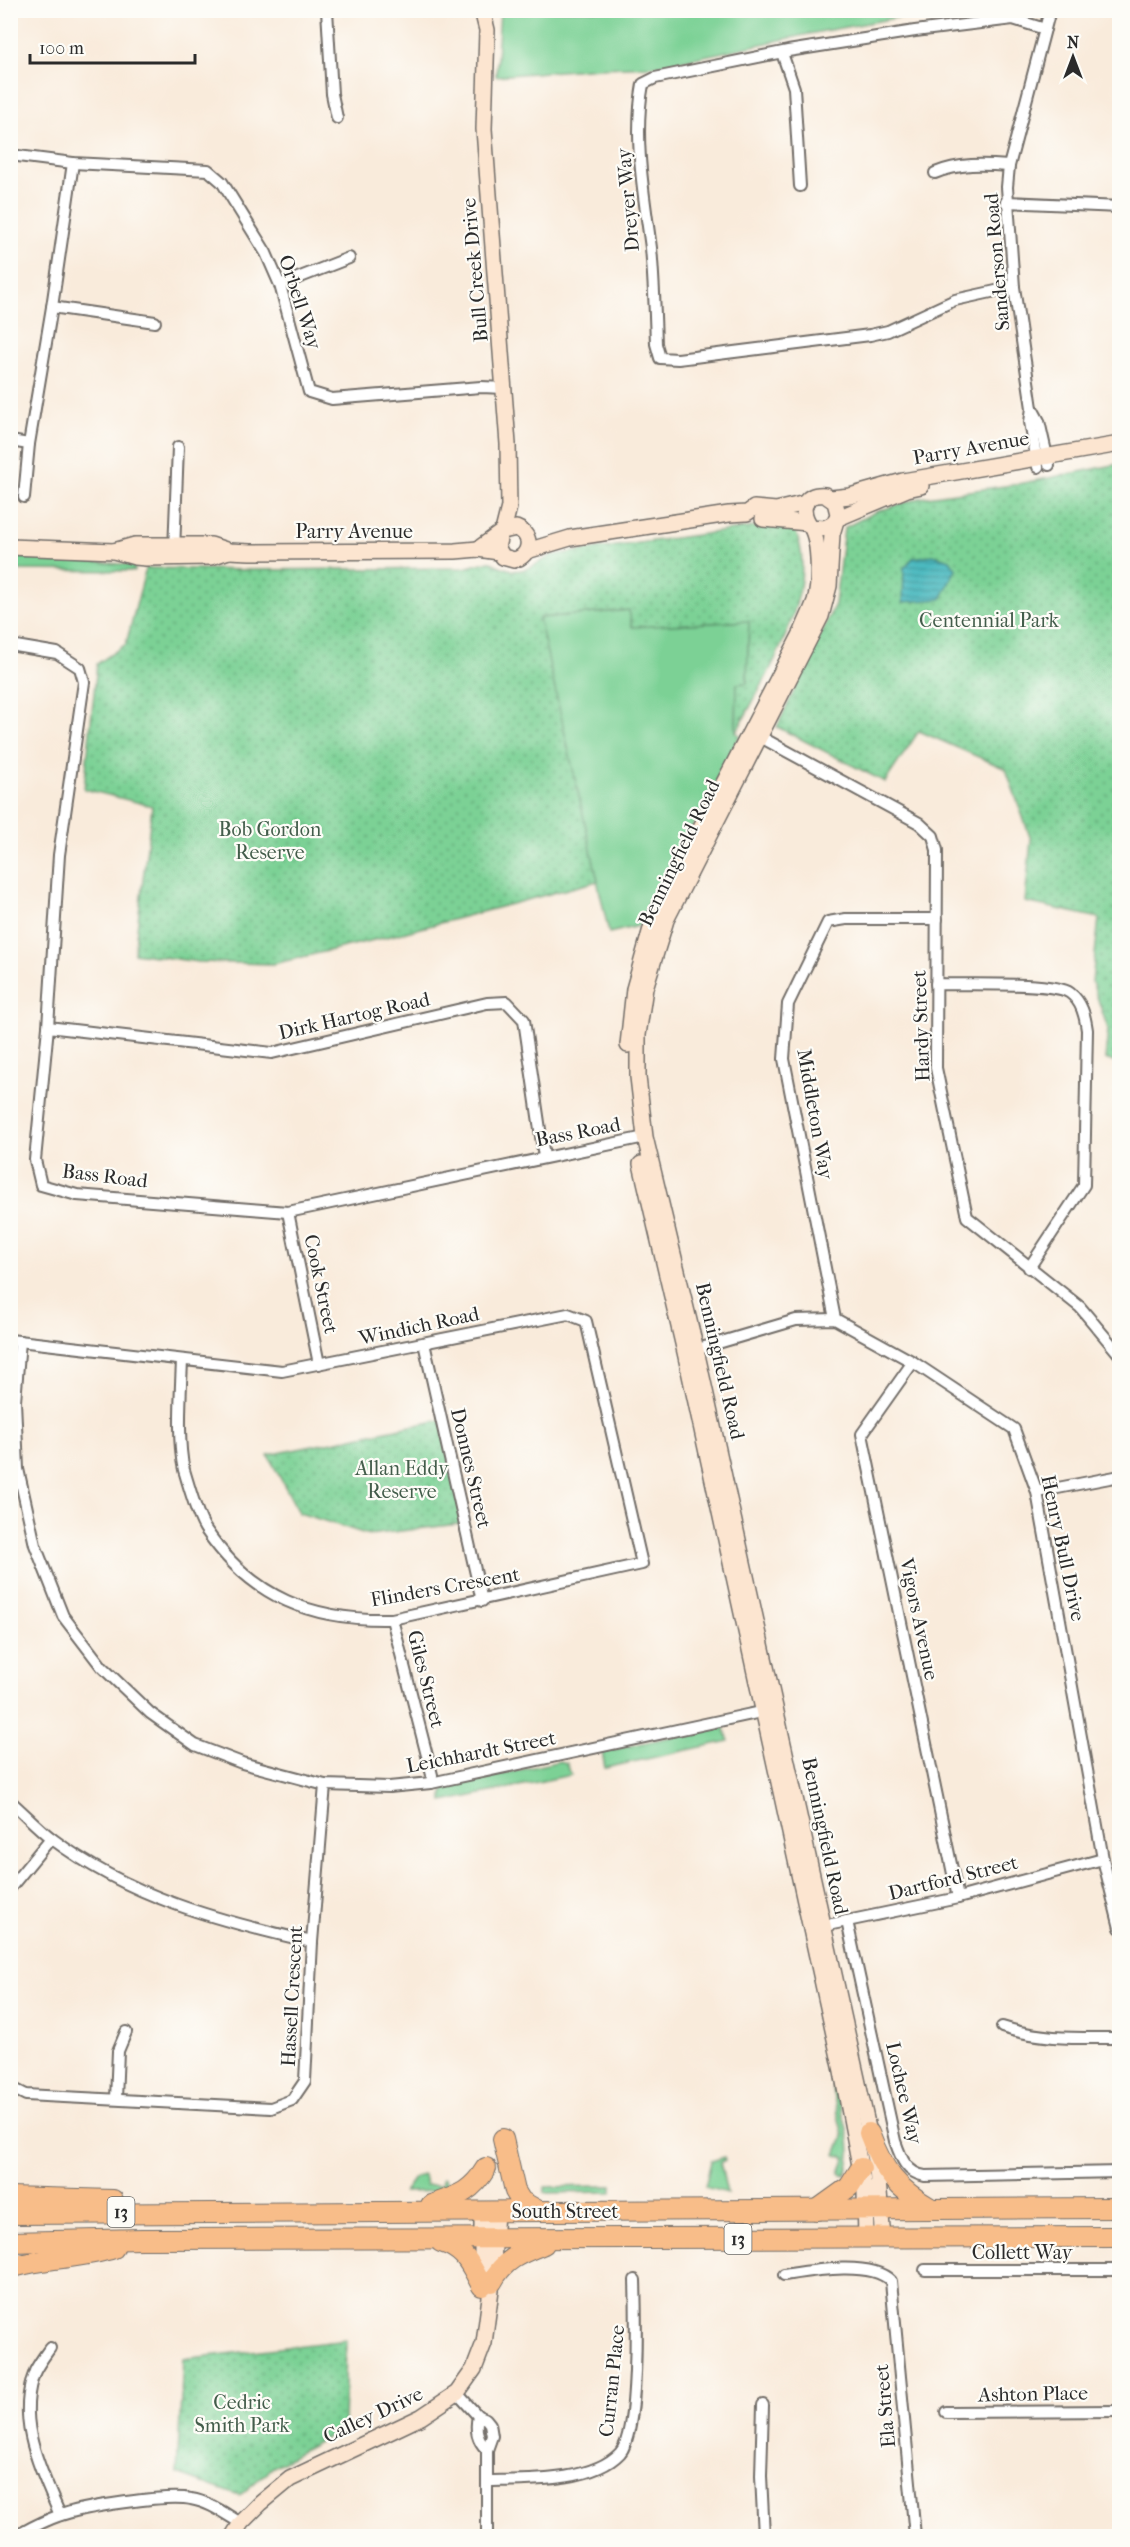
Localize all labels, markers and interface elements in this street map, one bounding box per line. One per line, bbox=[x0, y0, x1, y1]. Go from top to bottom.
scale bar bbox=[30, 27, 195, 65]
north arrow bbox=[1043, 27, 1103, 87]
text: N bbox=[1067, 33, 1080, 52]
text: 100 m bbox=[39, 38, 84, 59]
street label: Dreyer Way bbox=[612, 146, 644, 253]
street label: Sanderson Road bbox=[979, 191, 1014, 332]
street label: Bull Creek Drive bbox=[457, 197, 493, 343]
street label: Orbell Way bbox=[274, 252, 326, 353]
street label: Parry Avenue bbox=[911, 426, 1031, 470]
street label: Parry Avenue bbox=[295, 520, 413, 543]
park label: Centennial Park bbox=[919, 609, 1060, 632]
street label: Benningfield Road bbox=[634, 775, 725, 930]
park label: Bob Gordon Reserve bbox=[219, 818, 322, 864]
street label: Hardy Street bbox=[908, 970, 934, 1082]
street label: Dirk Hartog Road bbox=[276, 987, 433, 1045]
street label: Middleton Way bbox=[792, 1047, 838, 1182]
street label: Bass Road bbox=[534, 1112, 623, 1151]
street label: Bass Road bbox=[61, 1159, 150, 1193]
street label: Cook Street bbox=[299, 1232, 343, 1336]
street label: Benningfield Road bbox=[691, 1280, 749, 1443]
street label: Windich Road bbox=[356, 1302, 482, 1350]
street label: Donnes Street bbox=[446, 1406, 496, 1530]
park label: Allan Eddy Reserve bbox=[354, 1457, 450, 1503]
street label: Henry Bull Drive bbox=[1036, 1473, 1090, 1623]
street label: Vigors Avenue bbox=[895, 1555, 943, 1682]
street label: Flinders Crescent bbox=[369, 1563, 521, 1611]
street label: Giles Street bbox=[403, 1628, 449, 1730]
street label: Leichhardt Street bbox=[404, 1726, 558, 1778]
street label: Benningfield Road bbox=[797, 1755, 853, 1918]
street label: Dartford Street bbox=[886, 1851, 1020, 1905]
street label: Hassell Crescent bbox=[277, 1925, 307, 2067]
street label: Lochee Way bbox=[881, 2040, 927, 2148]
road number: 13 bbox=[108, 2197, 134, 2227]
street label: South Street bbox=[512, 2200, 618, 2223]
road number: 13 bbox=[724, 2224, 752, 2254]
street label: Collett Way bbox=[972, 2241, 1074, 2264]
street label: Curran Place bbox=[595, 2324, 629, 2438]
street label: Ela Street bbox=[870, 2363, 900, 2449]
street label: Calley Drive bbox=[320, 2382, 426, 2448]
street label: Ashton Place bbox=[977, 2382, 1088, 2406]
park label: Cedric Smith Park bbox=[194, 2391, 290, 2437]

